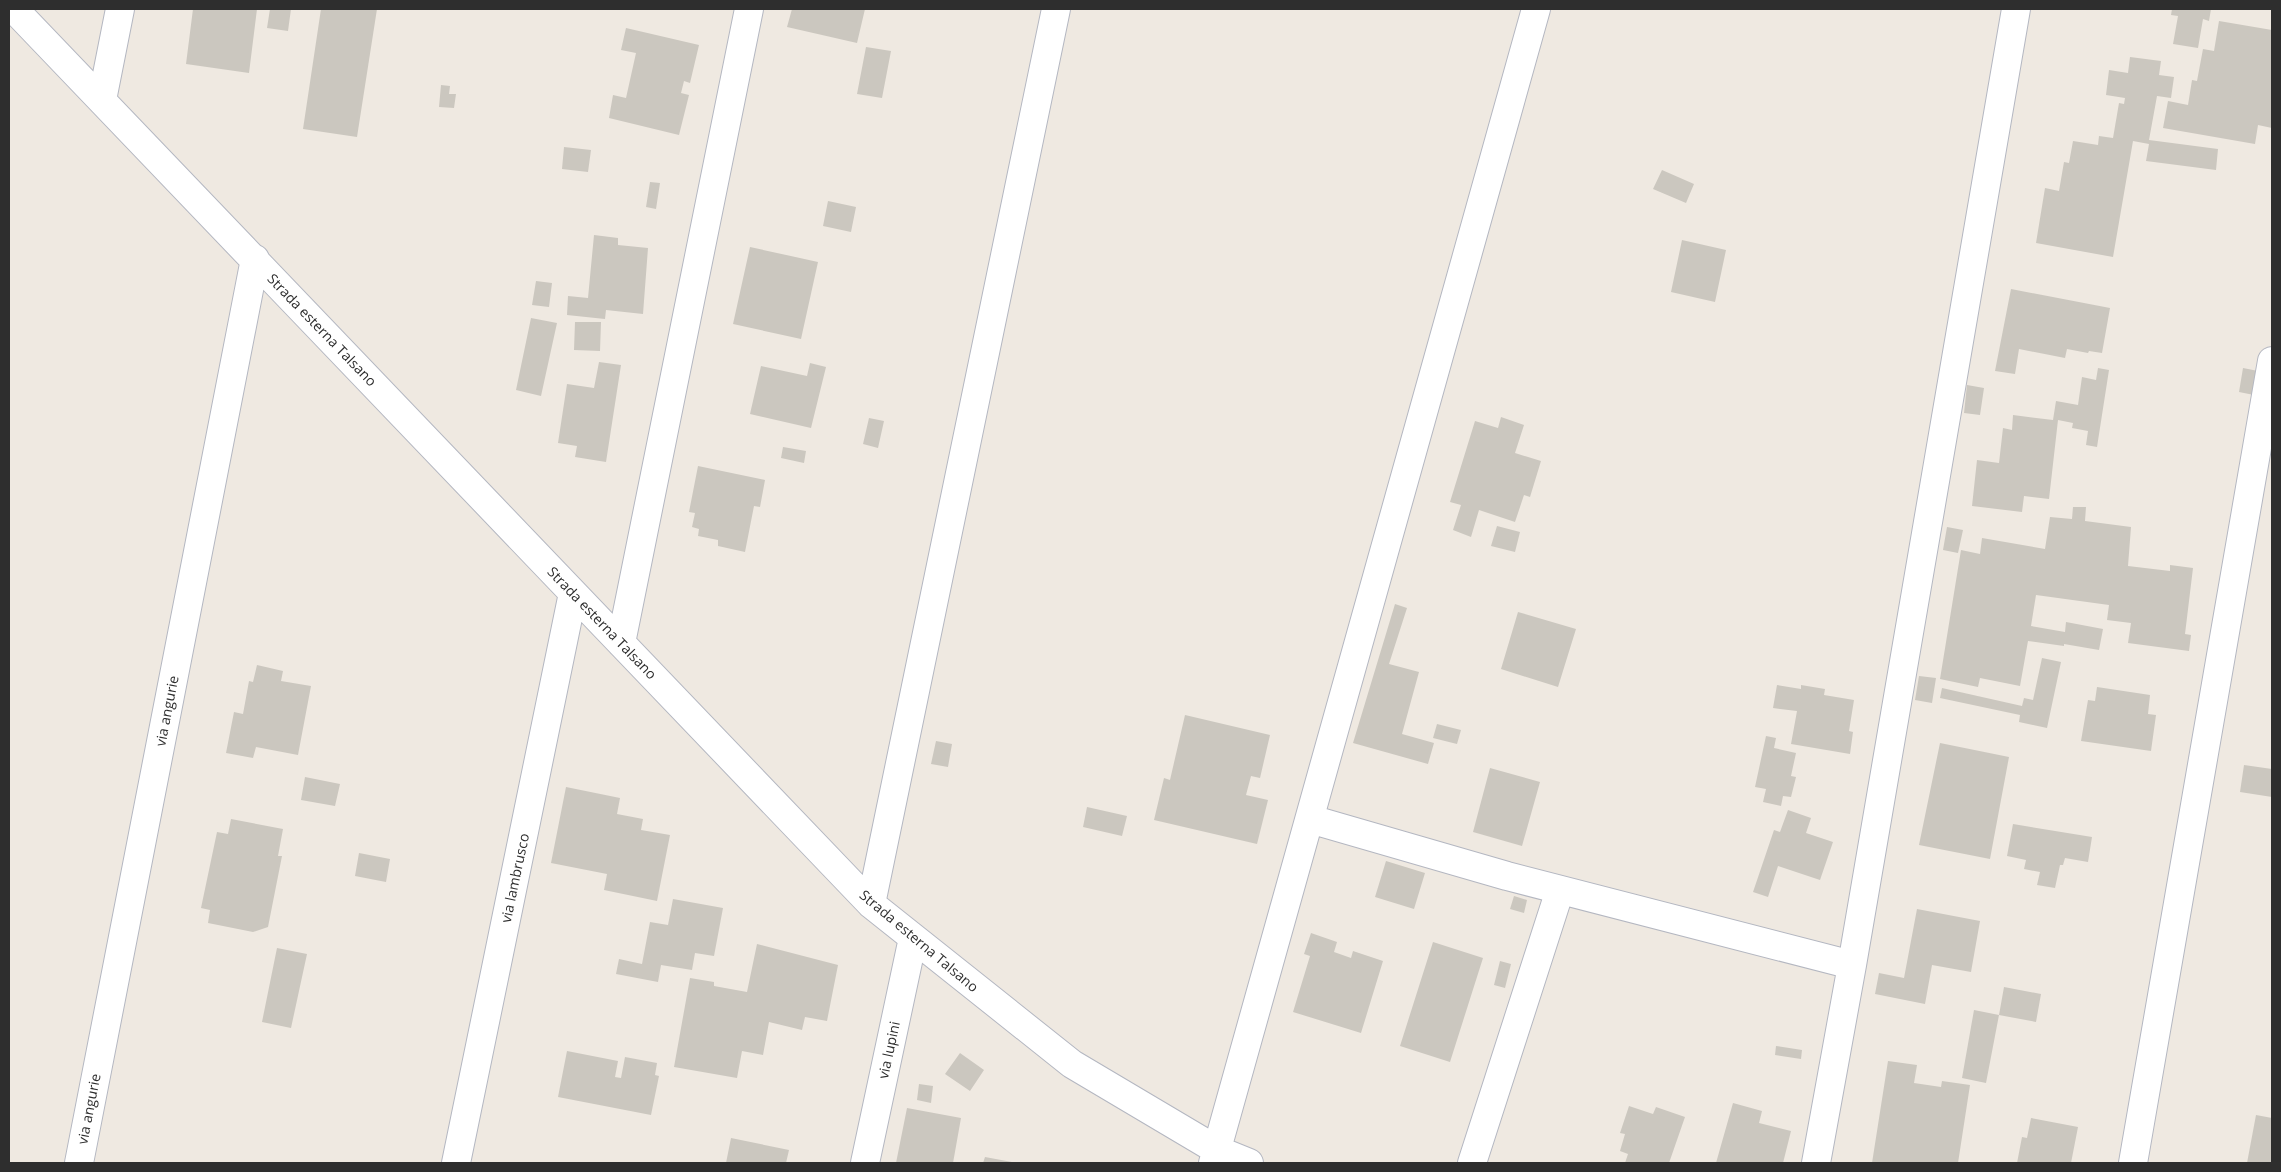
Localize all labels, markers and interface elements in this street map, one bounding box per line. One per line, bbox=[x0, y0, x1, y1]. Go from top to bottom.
street label: Strada esterna Talsano bbox=[264, 269, 381, 390]
street label: Strada esterna Talsano bbox=[544, 562, 661, 683]
street label: via angurie bbox=[150, 674, 183, 748]
street label: via lambrusco bbox=[496, 831, 533, 924]
street label: Strada esterna Talsano bbox=[856, 885, 983, 996]
street label: via lupini bbox=[873, 1019, 904, 1080]
street label: via angurie bbox=[72, 1072, 105, 1146]

